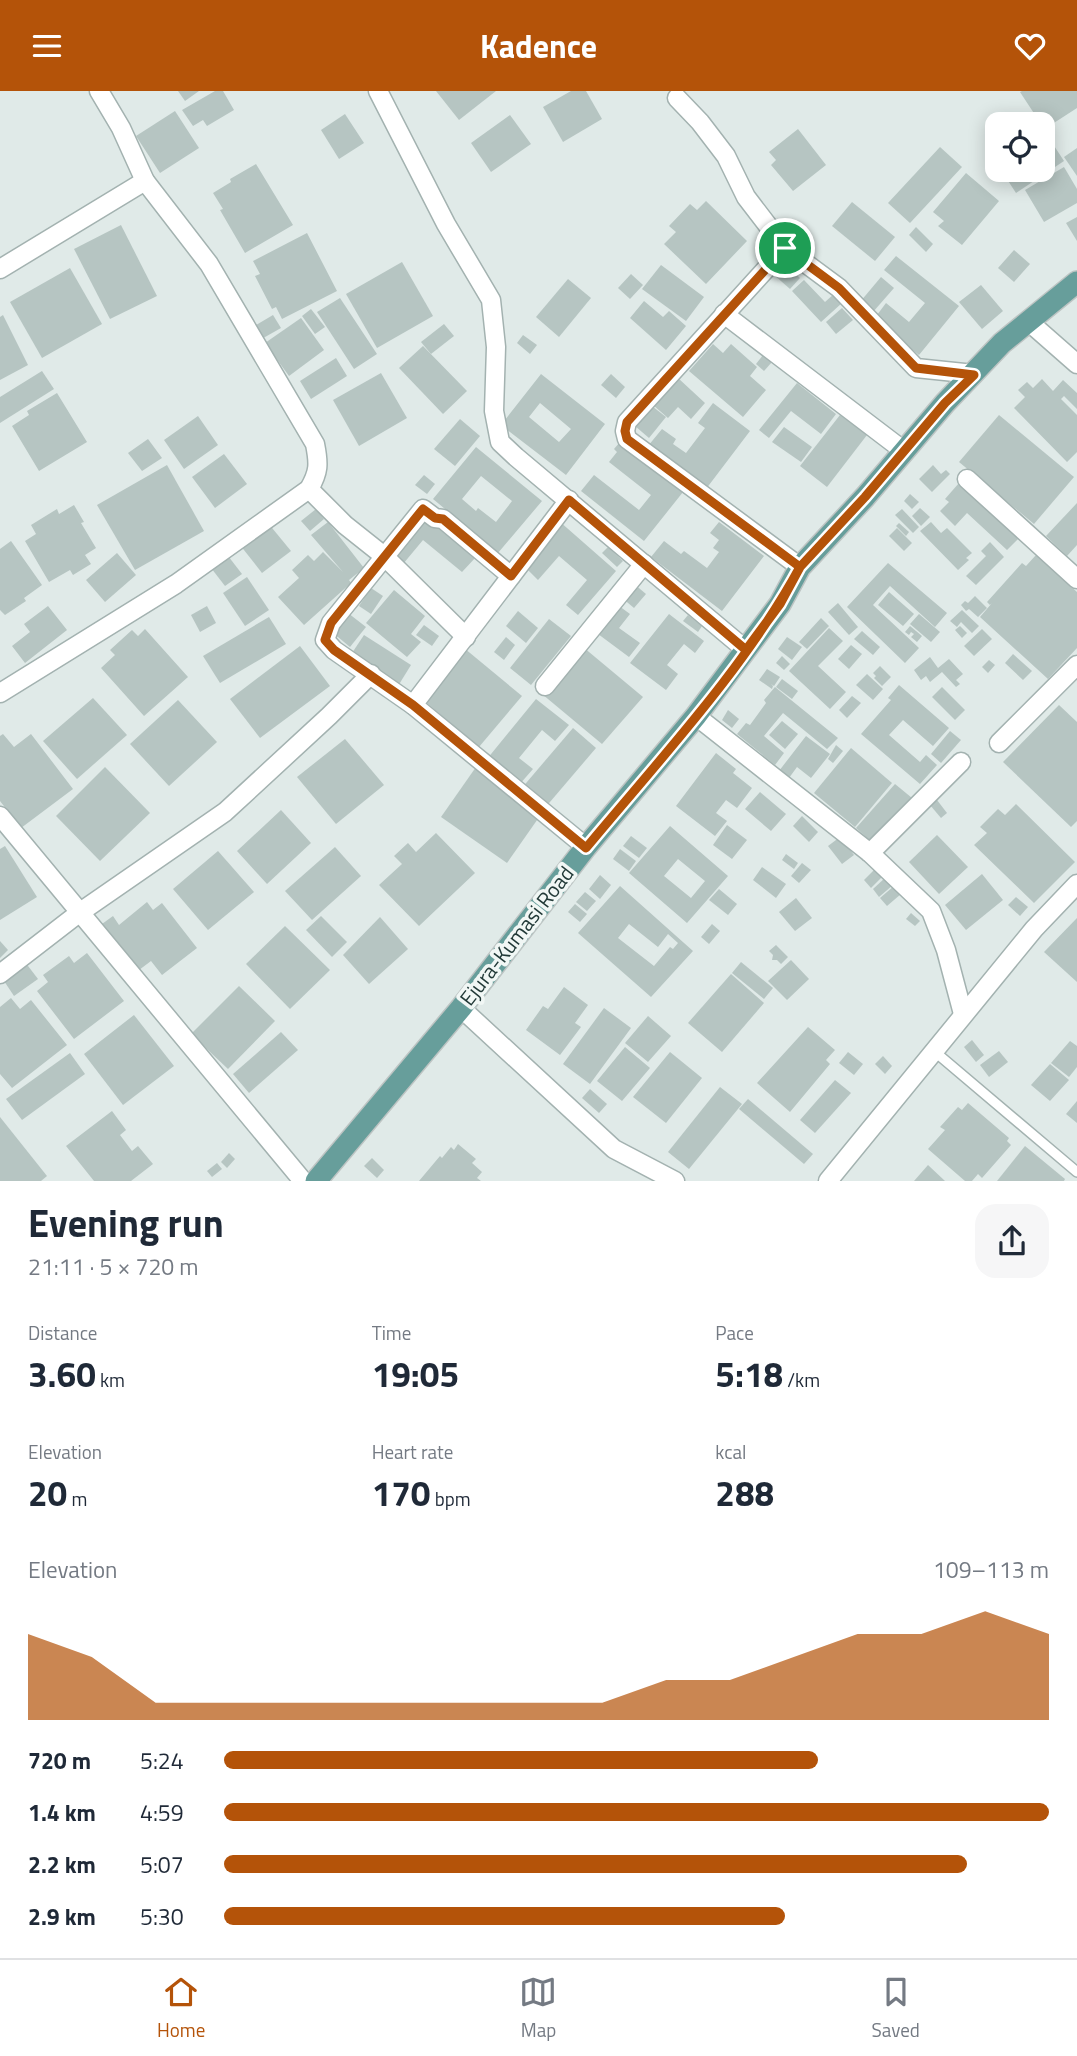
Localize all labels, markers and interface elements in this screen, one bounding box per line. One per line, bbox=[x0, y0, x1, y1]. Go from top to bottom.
text: Kadence bbox=[480, 22, 597, 70]
icon: menu bbox=[28, 27, 66, 65]
icon: heart bbox=[1011, 27, 1049, 65]
map controls bbox=[985, 112, 1055, 182]
button: locate bbox=[985, 112, 1055, 182]
pin bbox=[755, 218, 815, 278]
icon: arrive bbox=[766, 229, 804, 267]
street label: Ejura-Kumasi Road bbox=[451, 859, 581, 1012]
text: Evening run bbox=[28, 1194, 224, 1252]
button: share bbox=[975, 1204, 1049, 1278]
text: 21:11 · 5 × 720 m bbox=[28, 1249, 198, 1284]
text: Distance bbox=[28, 1318, 97, 1347]
text: Time bbox=[372, 1318, 411, 1347]
text: Pace bbox=[715, 1318, 754, 1347]
text: 3.60 bbox=[28, 1347, 96, 1401]
text: 19:05 bbox=[372, 1347, 459, 1401]
text: 5:18 bbox=[715, 1347, 783, 1401]
text: km bbox=[96, 1365, 125, 1394]
text: /km bbox=[783, 1365, 820, 1394]
text: Elevation bbox=[28, 1437, 102, 1466]
text: Heart rate bbox=[372, 1437, 453, 1466]
text: kcal bbox=[715, 1437, 746, 1466]
text: 20 bbox=[28, 1466, 67, 1520]
text: 170 bbox=[372, 1466, 430, 1520]
text: 288 bbox=[715, 1466, 774, 1520]
text: m bbox=[67, 1484, 87, 1513]
text: bpm bbox=[430, 1484, 471, 1513]
text: Elevation bbox=[28, 1552, 117, 1587]
text: 109–113 m bbox=[933, 1552, 1049, 1587]
text: 720 m bbox=[28, 1743, 91, 1778]
text: 5:24 bbox=[140, 1743, 184, 1778]
text: 1.4 km bbox=[28, 1795, 96, 1830]
text: 4:59 bbox=[140, 1795, 184, 1830]
text: 2.2 km bbox=[28, 1847, 96, 1882]
text: 5:07 bbox=[140, 1847, 184, 1882]
text: 2.9 km bbox=[28, 1899, 96, 1934]
text: 5:30 bbox=[140, 1899, 184, 1934]
tab: Home bbox=[157, 1973, 205, 2044]
tab: Map bbox=[519, 1973, 557, 2044]
tab: Saved bbox=[872, 1973, 920, 2044]

